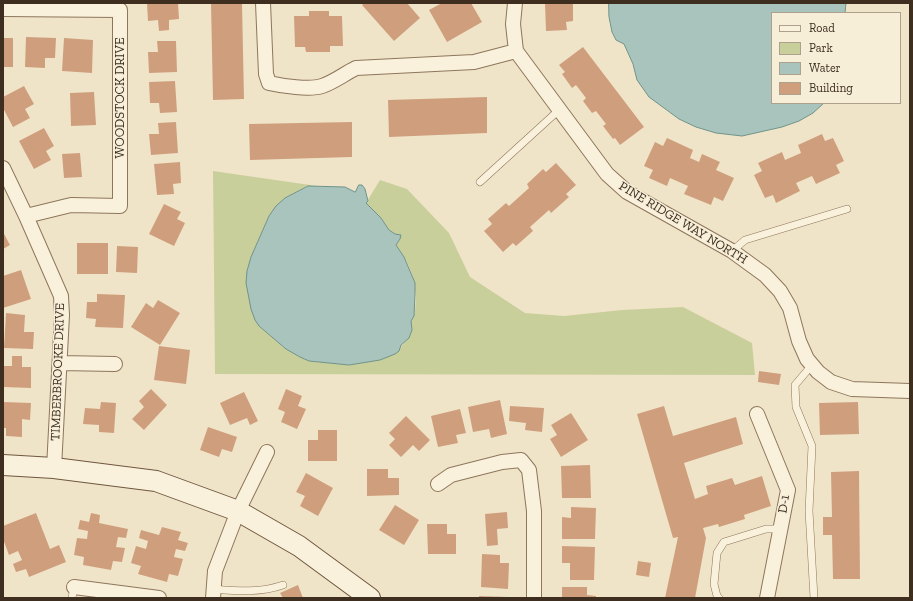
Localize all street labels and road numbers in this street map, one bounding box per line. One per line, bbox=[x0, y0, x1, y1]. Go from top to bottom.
street label: WOODSTOCK DRIVE bbox=[112, 37, 128, 159]
street label: PINE RIDGE WAY NORTH bbox=[616, 178, 750, 268]
street label: TIMBERBROOKE DRIVE bbox=[48, 303, 68, 441]
street label: D-1 bbox=[775, 494, 793, 514]

